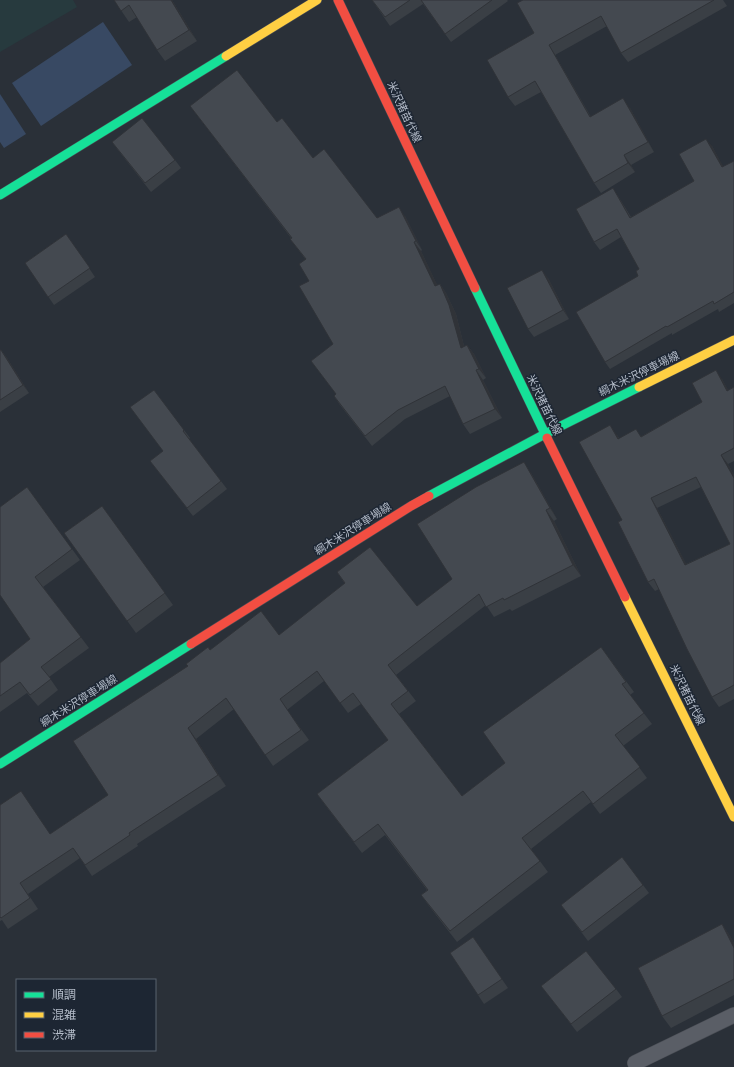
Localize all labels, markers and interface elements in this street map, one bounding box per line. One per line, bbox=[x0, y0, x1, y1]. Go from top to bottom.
street label: 米沢猪苗代線 bbox=[383, 79, 425, 145]
street label: 綱木米沢停車場線 bbox=[596, 348, 682, 400]
street label: 米沢猪苗代線 bbox=[523, 372, 565, 438]
street label: 綱木米沢停車場線 bbox=[312, 499, 394, 559]
street label: 米沢猪苗代線 bbox=[666, 662, 708, 728]
street label: 綱木米沢停車場線 bbox=[38, 671, 120, 731]
legend bbox=[16, 979, 156, 1051]
text: 順調 bbox=[52, 987, 76, 1003]
text: 混雑 bbox=[52, 1007, 76, 1023]
text: 渋滞 bbox=[52, 1027, 76, 1043]

